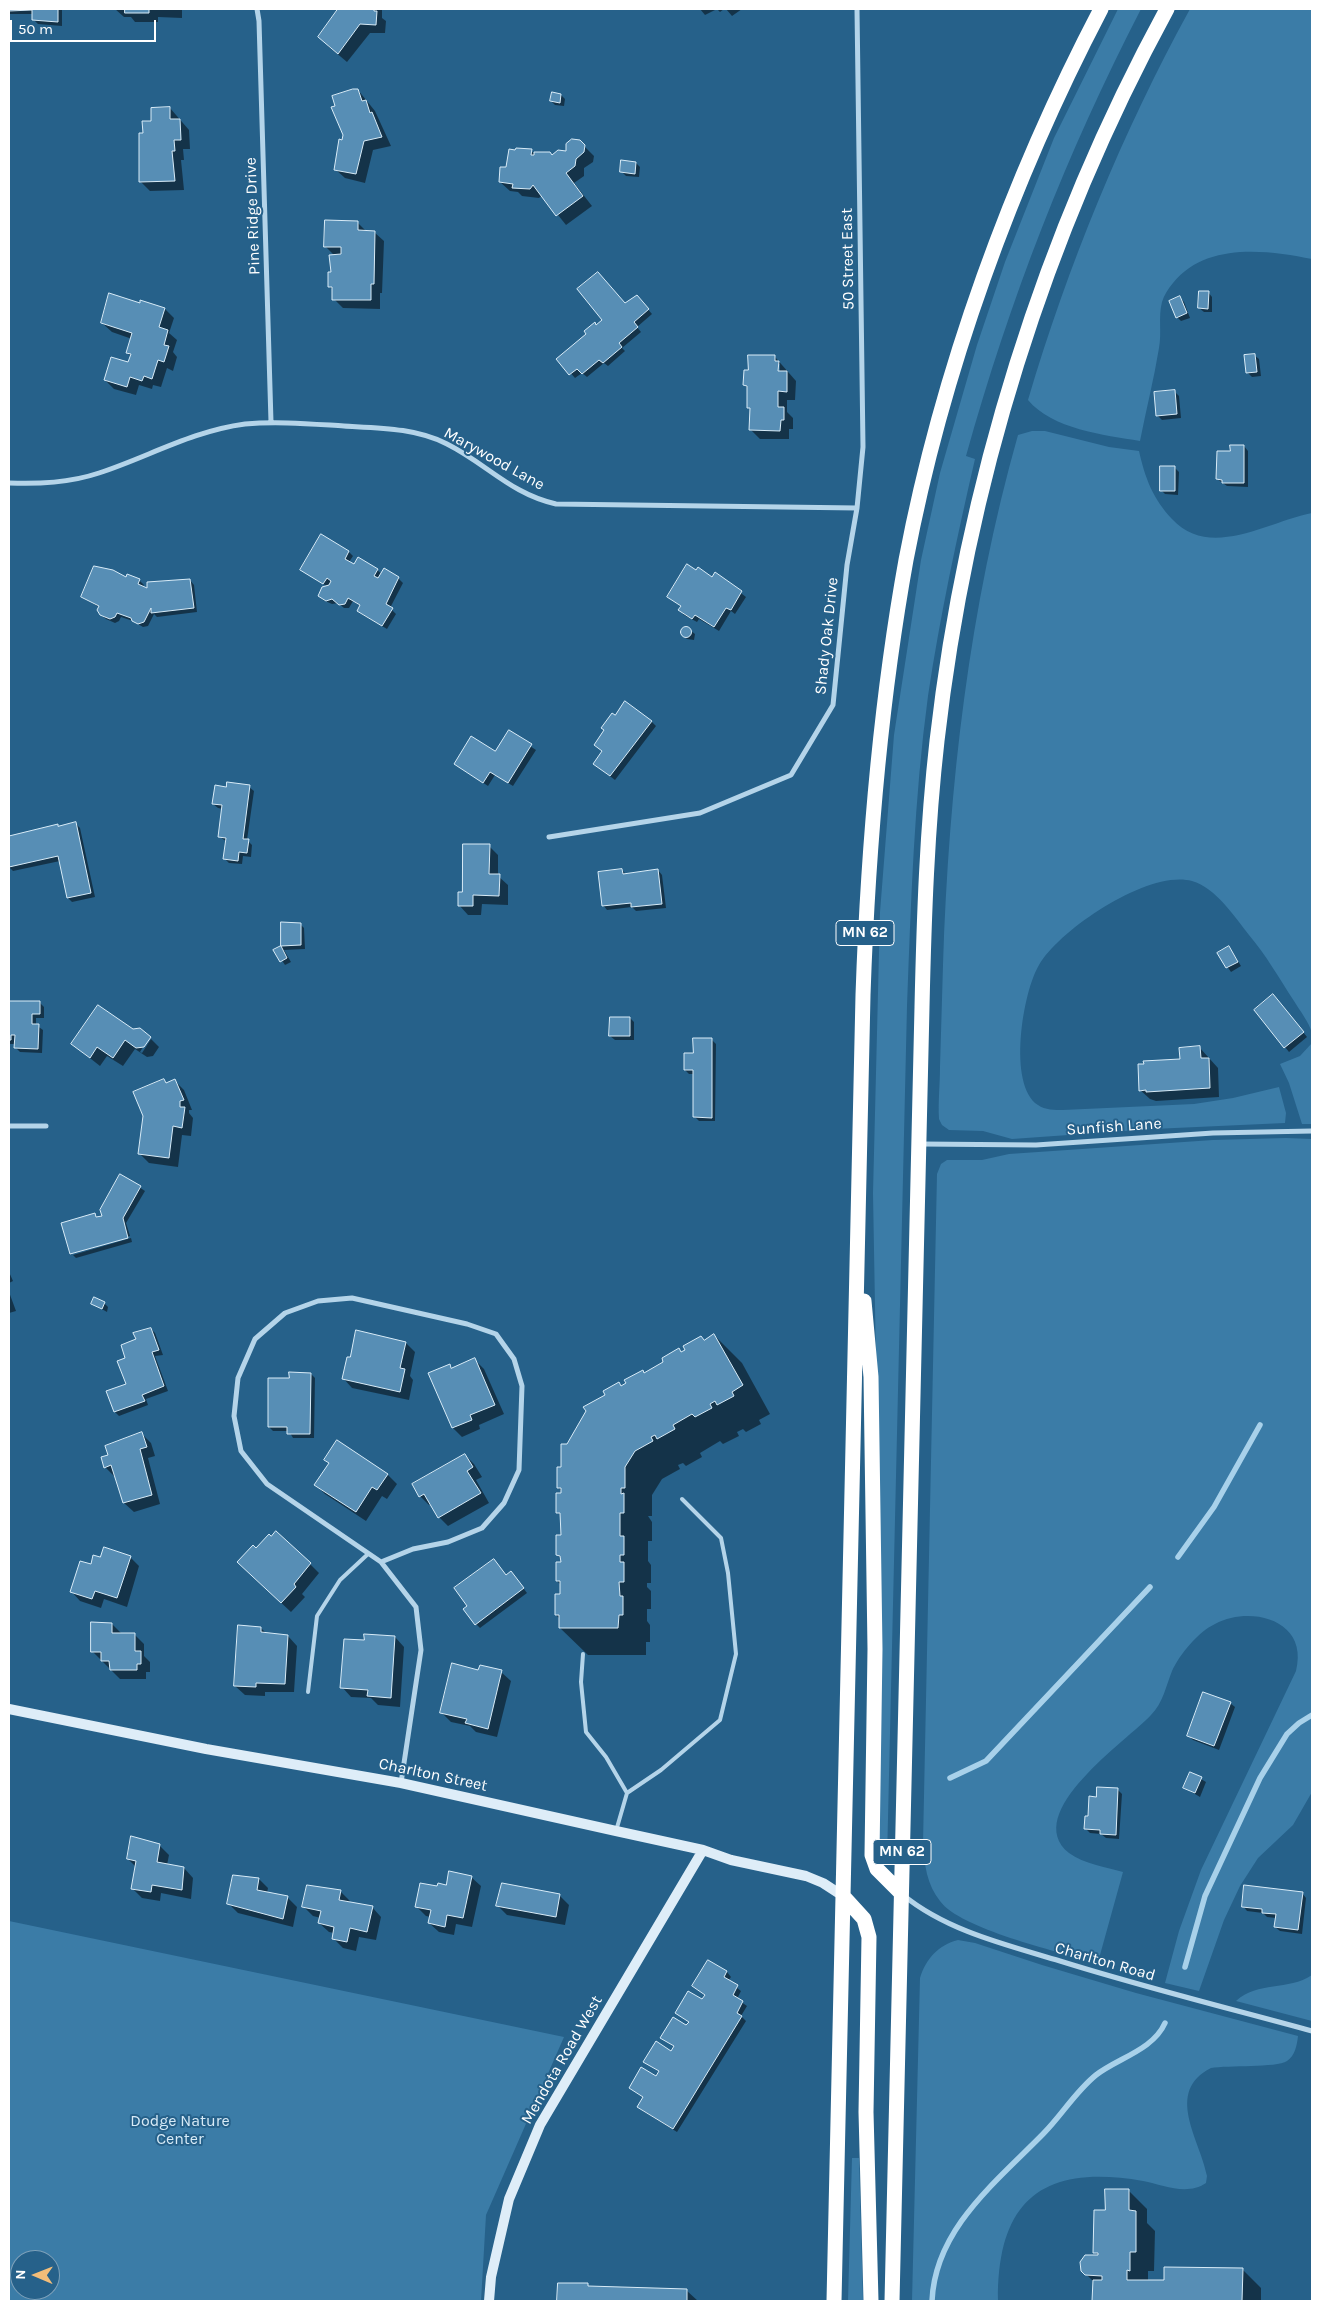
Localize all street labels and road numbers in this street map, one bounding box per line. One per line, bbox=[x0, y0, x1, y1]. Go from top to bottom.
street label: Pine Ridge Drive bbox=[241, 157, 265, 275]
street label: 50 Street East bbox=[838, 208, 858, 310]
street label: Marywood Lane bbox=[440, 423, 548, 495]
street label: Shady Oak Drive bbox=[811, 576, 843, 696]
road number: MN 62 bbox=[836, 920, 894, 946]
street label: Sunfish Lane bbox=[1066, 1114, 1162, 1140]
street label: Charlton Street bbox=[377, 1754, 489, 1796]
road number: MN 62 bbox=[873, 1840, 931, 1864]
street label: Charlton Road bbox=[1053, 1938, 1157, 1986]
street label: Mendota Road West bbox=[517, 1992, 607, 2128]

